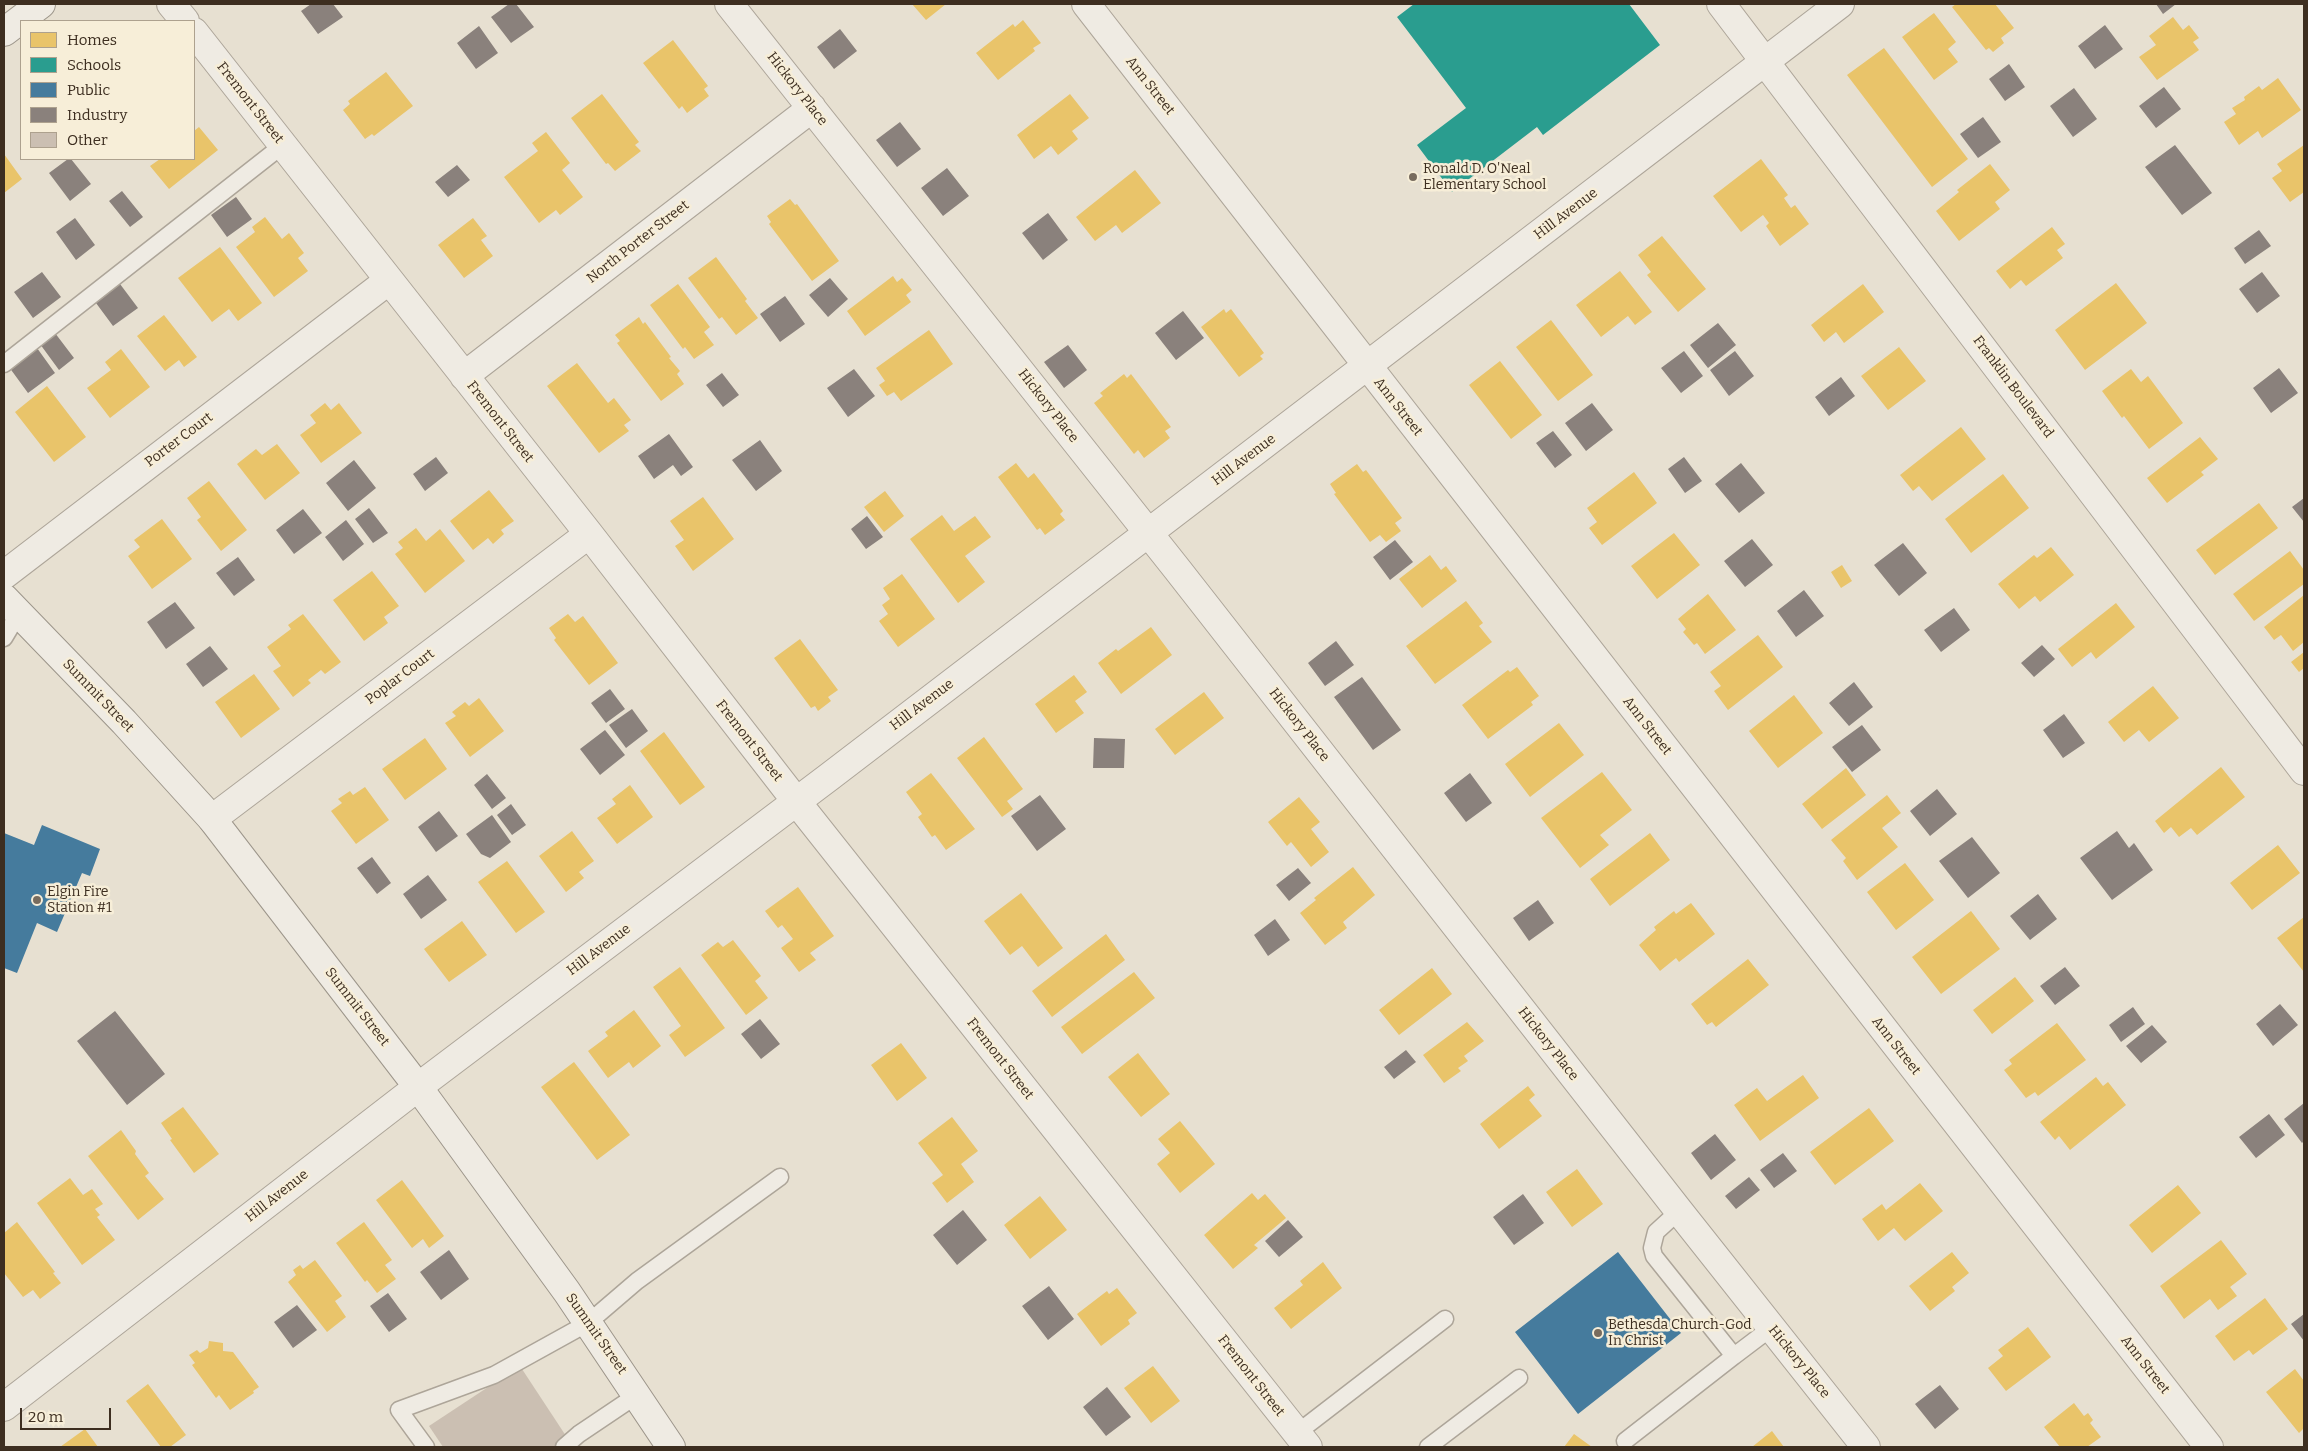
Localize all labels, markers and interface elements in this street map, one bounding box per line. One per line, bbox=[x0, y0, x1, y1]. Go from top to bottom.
legend bbox=[20, 20, 195, 160]
text: Homes bbox=[67, 31, 117, 49]
street label: Hickory Place bbox=[763, 49, 831, 129]
street label: Ann Street bbox=[1122, 53, 1178, 119]
text: Schools bbox=[67, 56, 121, 74]
street label: Fremont Street bbox=[213, 59, 287, 147]
text: Public bbox=[67, 81, 110, 99]
text: Industry bbox=[67, 106, 127, 124]
text: Other bbox=[67, 131, 108, 149]
place label: Ronald D. O'Neal Elementary School bbox=[1423, 161, 1546, 193]
marker: Ronald D. O'Neal Elementary School bbox=[1407, 171, 1419, 183]
street label: Hill Avenue bbox=[1531, 185, 1601, 243]
street label: North Porter Street bbox=[584, 197, 692, 287]
street label: Franklin Boulevard bbox=[1969, 333, 2057, 441]
street label: Hickory Place bbox=[1014, 366, 1082, 446]
street label: Ann Street bbox=[1370, 374, 1426, 440]
street label: Fremont Street bbox=[463, 378, 537, 466]
street label: Porter Court bbox=[142, 409, 216, 471]
street label: Hill Avenue bbox=[1209, 431, 1279, 489]
street label: Poplar Court bbox=[362, 646, 438, 708]
street label: Summit Street bbox=[59, 656, 137, 736]
street label: Hill Avenue bbox=[887, 676, 957, 734]
street label: Hickory Place bbox=[1265, 685, 1333, 765]
street label: Ann Street bbox=[1619, 693, 1675, 759]
street label: Fremont Street bbox=[712, 697, 786, 785]
place label: Elgin Fire Station #1 bbox=[47, 884, 112, 916]
marker: Elgin Fire Station #1 bbox=[31, 894, 43, 906]
street label: Hill Avenue bbox=[564, 921, 634, 979]
street label: Summit Street bbox=[321, 964, 393, 1050]
street label: Hickory Place bbox=[1514, 1004, 1582, 1084]
street label: Ann Street bbox=[1868, 1013, 1924, 1079]
street label: Fremont Street bbox=[963, 1015, 1037, 1103]
street label: Hill Avenue bbox=[242, 1166, 312, 1226]
street label: Summit Street bbox=[562, 1290, 630, 1378]
place label: Bethesda Church-God In Christ bbox=[1608, 1317, 1752, 1350]
street label: Hickory Place bbox=[1765, 1322, 1833, 1402]
marker: Bethesda Church-God In Christ bbox=[1592, 1327, 1604, 1339]
street label: Fremont Street bbox=[1214, 1332, 1288, 1420]
street label: Ann Street bbox=[2117, 1332, 2173, 1398]
scale bar bbox=[22, 1398, 114, 1430]
text: 20 m bbox=[28, 1408, 63, 1426]

